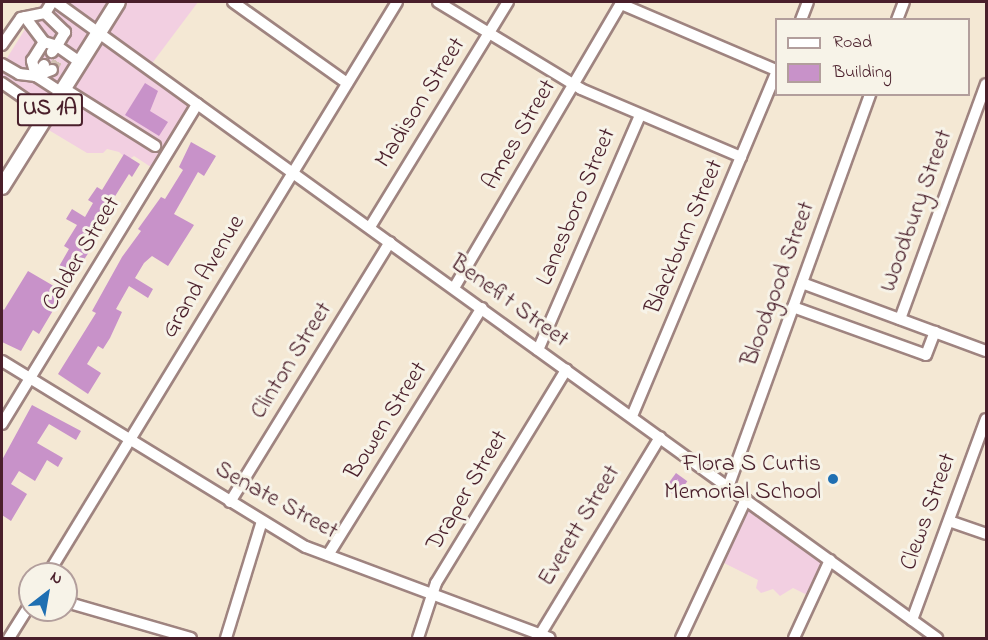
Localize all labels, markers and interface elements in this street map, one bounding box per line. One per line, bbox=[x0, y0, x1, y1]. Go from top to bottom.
legend bbox=[775, 18, 970, 96]
text: Road bbox=[833, 30, 872, 56]
street label: Madison Street bbox=[369, 32, 473, 174]
text: Building bbox=[833, 60, 892, 86]
street label: Ames Street bbox=[477, 75, 563, 195]
road number: US 1A bbox=[16, 91, 84, 129]
street label: Lanesboro Street bbox=[531, 124, 623, 290]
street label: Woodbury Street bbox=[874, 126, 960, 296]
street label: Blackburn Street bbox=[640, 155, 730, 319]
street label: Calder Street bbox=[37, 192, 127, 316]
street label: Bloodgood Street bbox=[736, 198, 822, 370]
street label: Grand Avenue bbox=[156, 210, 252, 344]
street label: Benefit Street bbox=[444, 249, 574, 355]
street label: Clinton Street bbox=[245, 297, 339, 425]
street label: Bowen Street bbox=[339, 357, 435, 485]
street label: Draper Street bbox=[421, 425, 515, 557]
street label: Clews Street bbox=[895, 450, 963, 574]
place label: Flora S Curtis Memorial School bbox=[664, 451, 821, 507]
street label: Senate Street bbox=[209, 455, 343, 547]
street label: Everett Street bbox=[533, 460, 627, 592]
marker: Flora S Curtis Memorial School bbox=[826, 472, 840, 486]
north arrow bbox=[18, 562, 78, 622]
text: N bbox=[45, 565, 67, 591]

